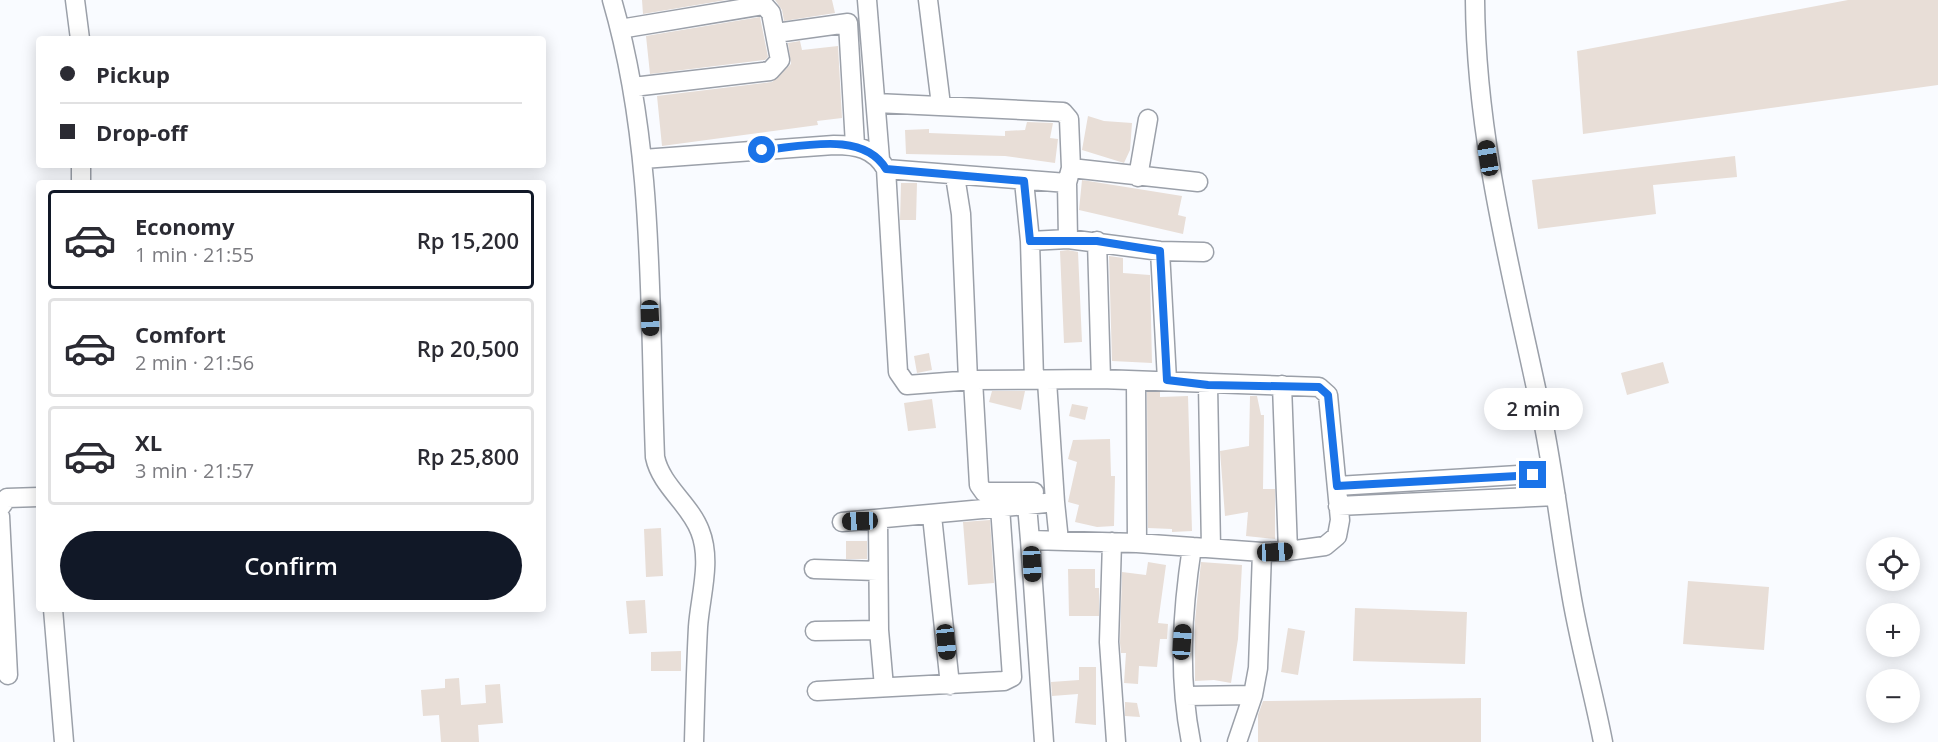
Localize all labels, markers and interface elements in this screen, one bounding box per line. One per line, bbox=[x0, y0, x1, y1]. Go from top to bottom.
text: Pickup bbox=[96, 59, 170, 89]
text: Drop-off bbox=[96, 117, 188, 147]
route start bbox=[748, 136, 775, 163]
car bbox=[1476, 139, 1500, 177]
text: Economy bbox=[135, 211, 234, 241]
icon: car bbox=[63, 213, 117, 267]
text: Rp 15,200 bbox=[417, 225, 519, 255]
text: 1 min · 21:55 bbox=[135, 241, 254, 268]
car bbox=[640, 300, 660, 336]
text: Comfort bbox=[135, 319, 226, 349]
icon: car bbox=[63, 321, 117, 375]
text: Rp 20,500 bbox=[417, 333, 519, 363]
text: 2 min · 21:56 bbox=[135, 349, 254, 376]
callout: 2 min bbox=[1484, 388, 1582, 430]
text: 2 min bbox=[1507, 395, 1561, 422]
text: XL bbox=[135, 427, 162, 457]
icon: car bbox=[63, 429, 117, 483]
text: Rp 25,800 bbox=[417, 441, 519, 471]
text: 3 min · 21:57 bbox=[135, 457, 254, 484]
route end bbox=[1519, 461, 1546, 488]
car bbox=[842, 511, 878, 531]
button: Confirm bbox=[60, 531, 522, 600]
map controls bbox=[1866, 537, 1920, 723]
button: locate bbox=[1866, 537, 1920, 591]
car bbox=[1257, 542, 1293, 562]
car bbox=[1022, 546, 1042, 582]
button: + bbox=[1866, 603, 1920, 657]
car bbox=[935, 623, 957, 661]
car bbox=[1172, 623, 1192, 661]
button: − bbox=[1866, 669, 1920, 723]

